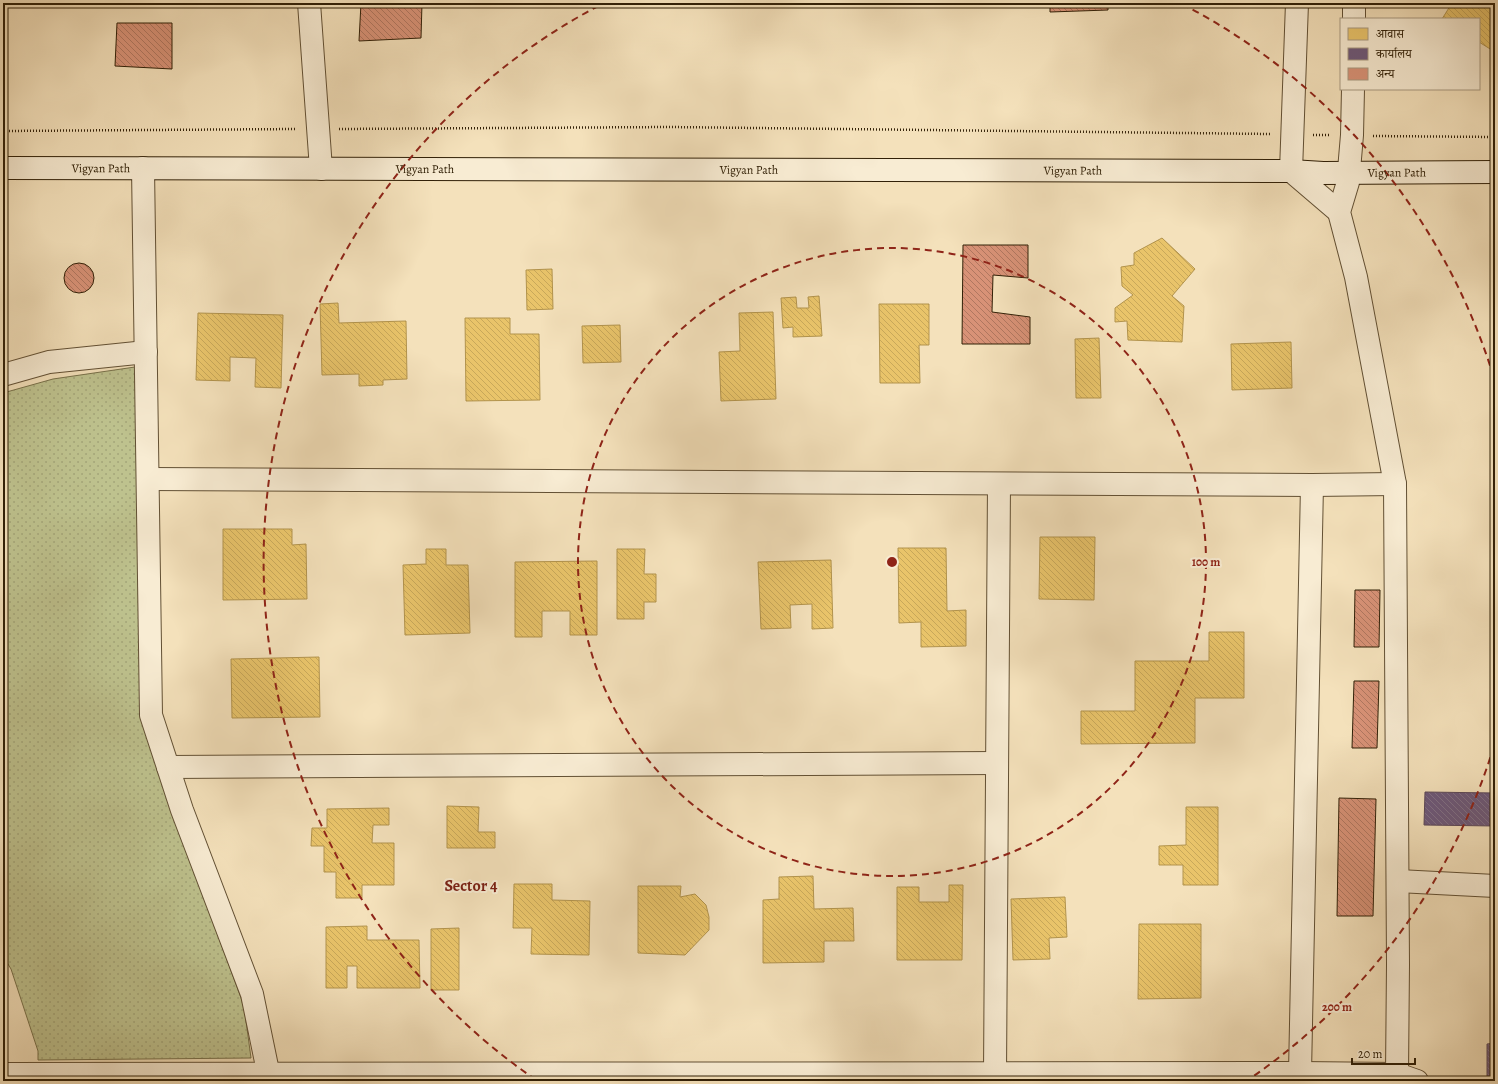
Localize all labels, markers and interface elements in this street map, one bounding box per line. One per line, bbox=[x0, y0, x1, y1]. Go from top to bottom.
legend bbox=[1340, 18, 1480, 90]
text: आवास bbox=[1376, 26, 1405, 42]
text: कार्यालय bbox=[1375, 46, 1413, 62]
text: अन्य bbox=[1376, 66, 1396, 82]
street label: Vigyan Path bbox=[71, 160, 131, 176]
street label: Vigyan Path bbox=[395, 161, 455, 177]
street label: Vigyan Path bbox=[719, 162, 779, 178]
street label: Vigyan Path bbox=[1043, 162, 1103, 179]
street label: Vigyan Path bbox=[1367, 164, 1427, 181]
text: 100 m bbox=[1192, 554, 1220, 570]
centre of rings bbox=[885, 555, 899, 569]
district label: Sector 4 bbox=[444, 875, 498, 897]
text: 200 m bbox=[1322, 999, 1352, 1015]
scale bar bbox=[1352, 1040, 1415, 1066]
text: 20 m bbox=[1358, 1046, 1382, 1062]

